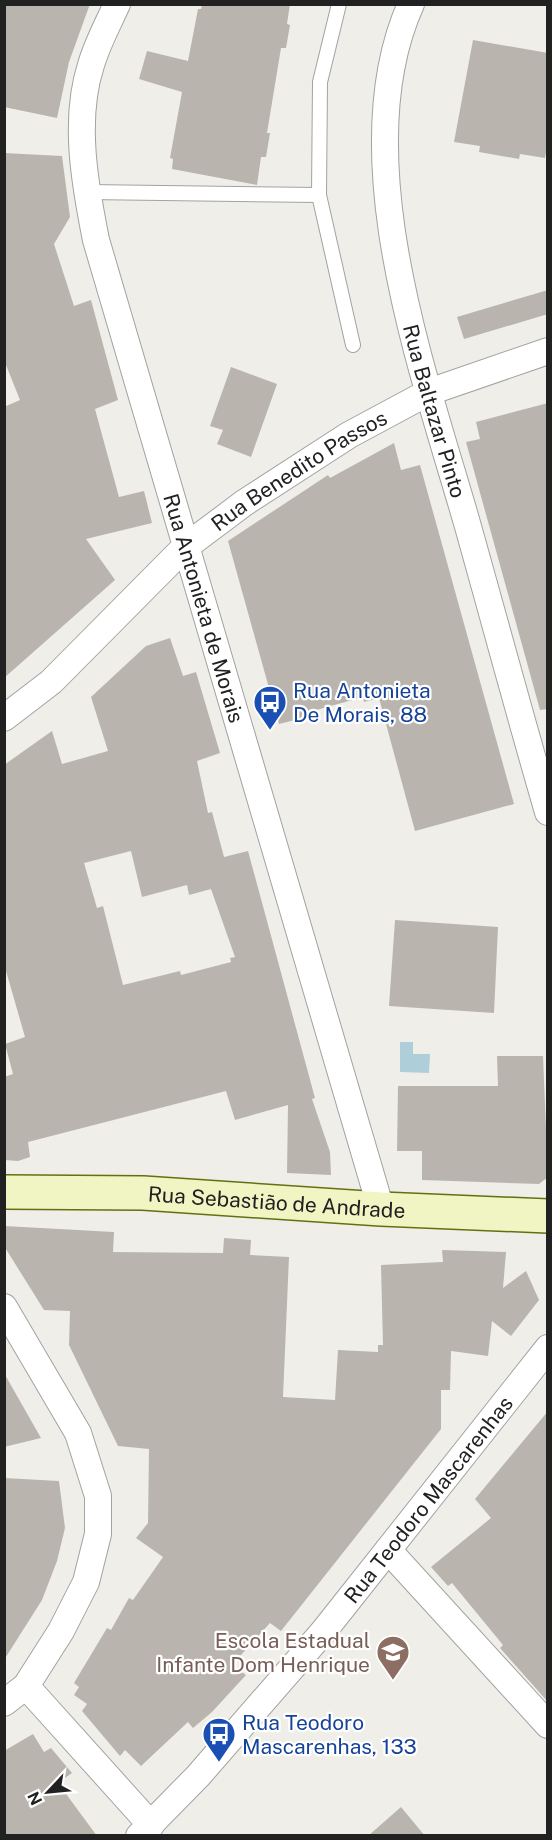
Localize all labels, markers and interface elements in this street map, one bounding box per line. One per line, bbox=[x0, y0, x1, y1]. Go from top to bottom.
street label: Rua Baltazar Pinto bbox=[398, 322, 471, 501]
street label: Rua Benedito Passos bbox=[206, 405, 391, 536]
street label: Rua Antonieta de Morais bbox=[159, 490, 250, 726]
place label: Rua Antonieta De Morais, 88 bbox=[293, 678, 431, 727]
bus stop icon: Rua Antonieta De Morais, 88 bbox=[252, 684, 288, 731]
street label: Rua Sebastião de Andrade bbox=[147, 1181, 406, 1223]
street label: Rua Teodoro Mascarenhas bbox=[338, 1391, 518, 1608]
place label: Escola Estadual Infante Dom Henrique bbox=[156, 1628, 370, 1677]
school or university icon: Escola Estadual Infante Dom Henrique bbox=[375, 1634, 411, 1681]
place label: Rua Teodoro Mascarenhas, 133 bbox=[242, 1710, 417, 1759]
bus stop icon: Rua Teodoro Mascarenhas, 133 bbox=[201, 1716, 237, 1763]
north arrow bbox=[18, 1762, 78, 1822]
text: N bbox=[24, 1789, 46, 1808]

